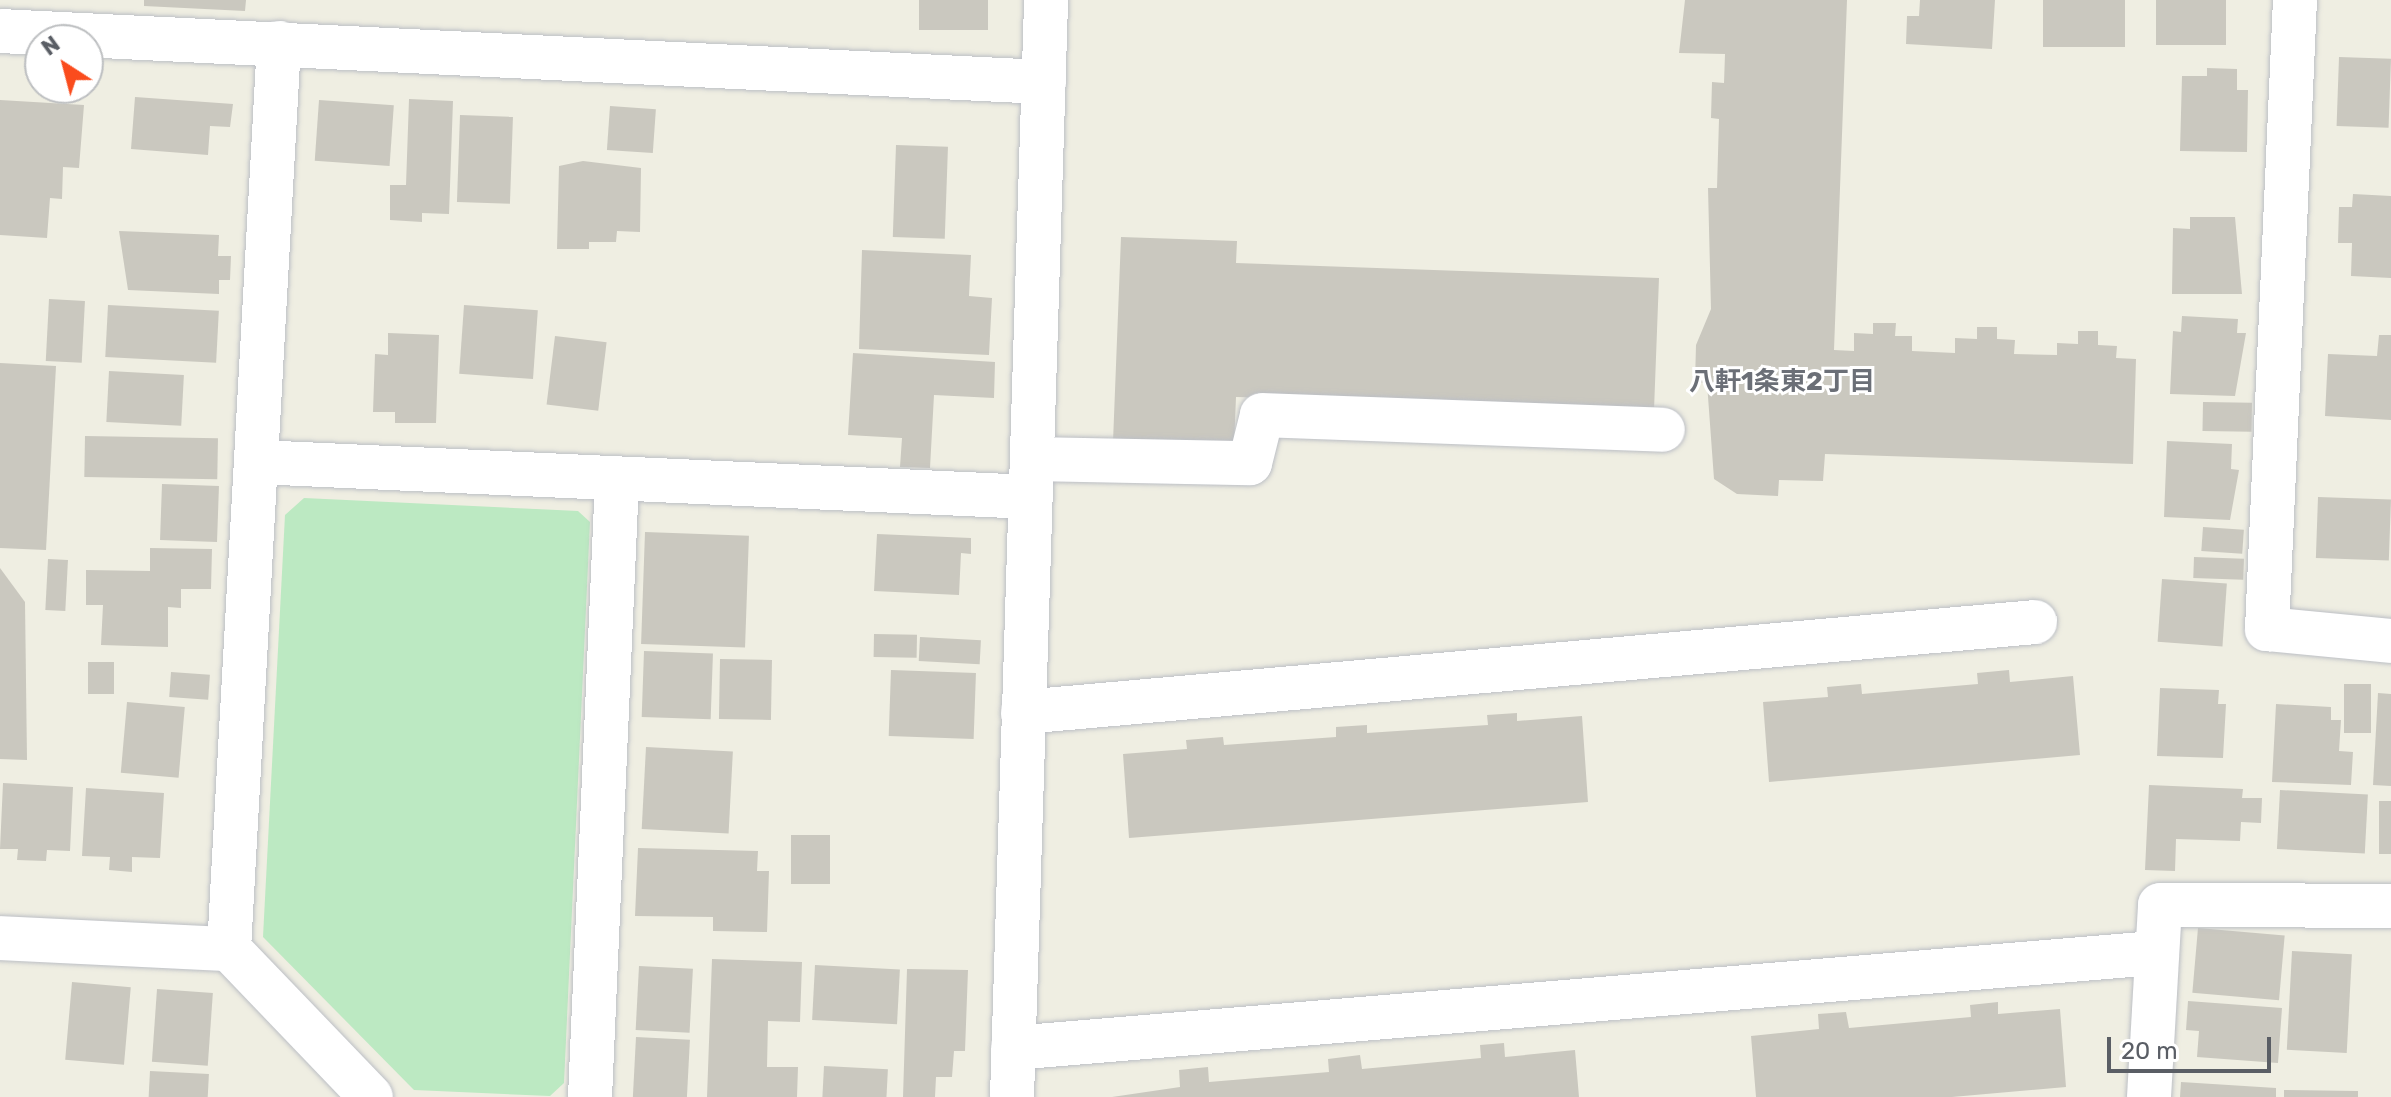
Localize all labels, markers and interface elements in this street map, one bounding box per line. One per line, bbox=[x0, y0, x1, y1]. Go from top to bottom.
north arrow bbox=[24, 24, 104, 104]
text: N bbox=[36, 30, 65, 61]
district label: 八軒1条東2丁目 bbox=[1689, 366, 1875, 398]
scale bar bbox=[2111, 1021, 2275, 1071]
text: 20 m bbox=[2121, 1037, 2178, 1065]

